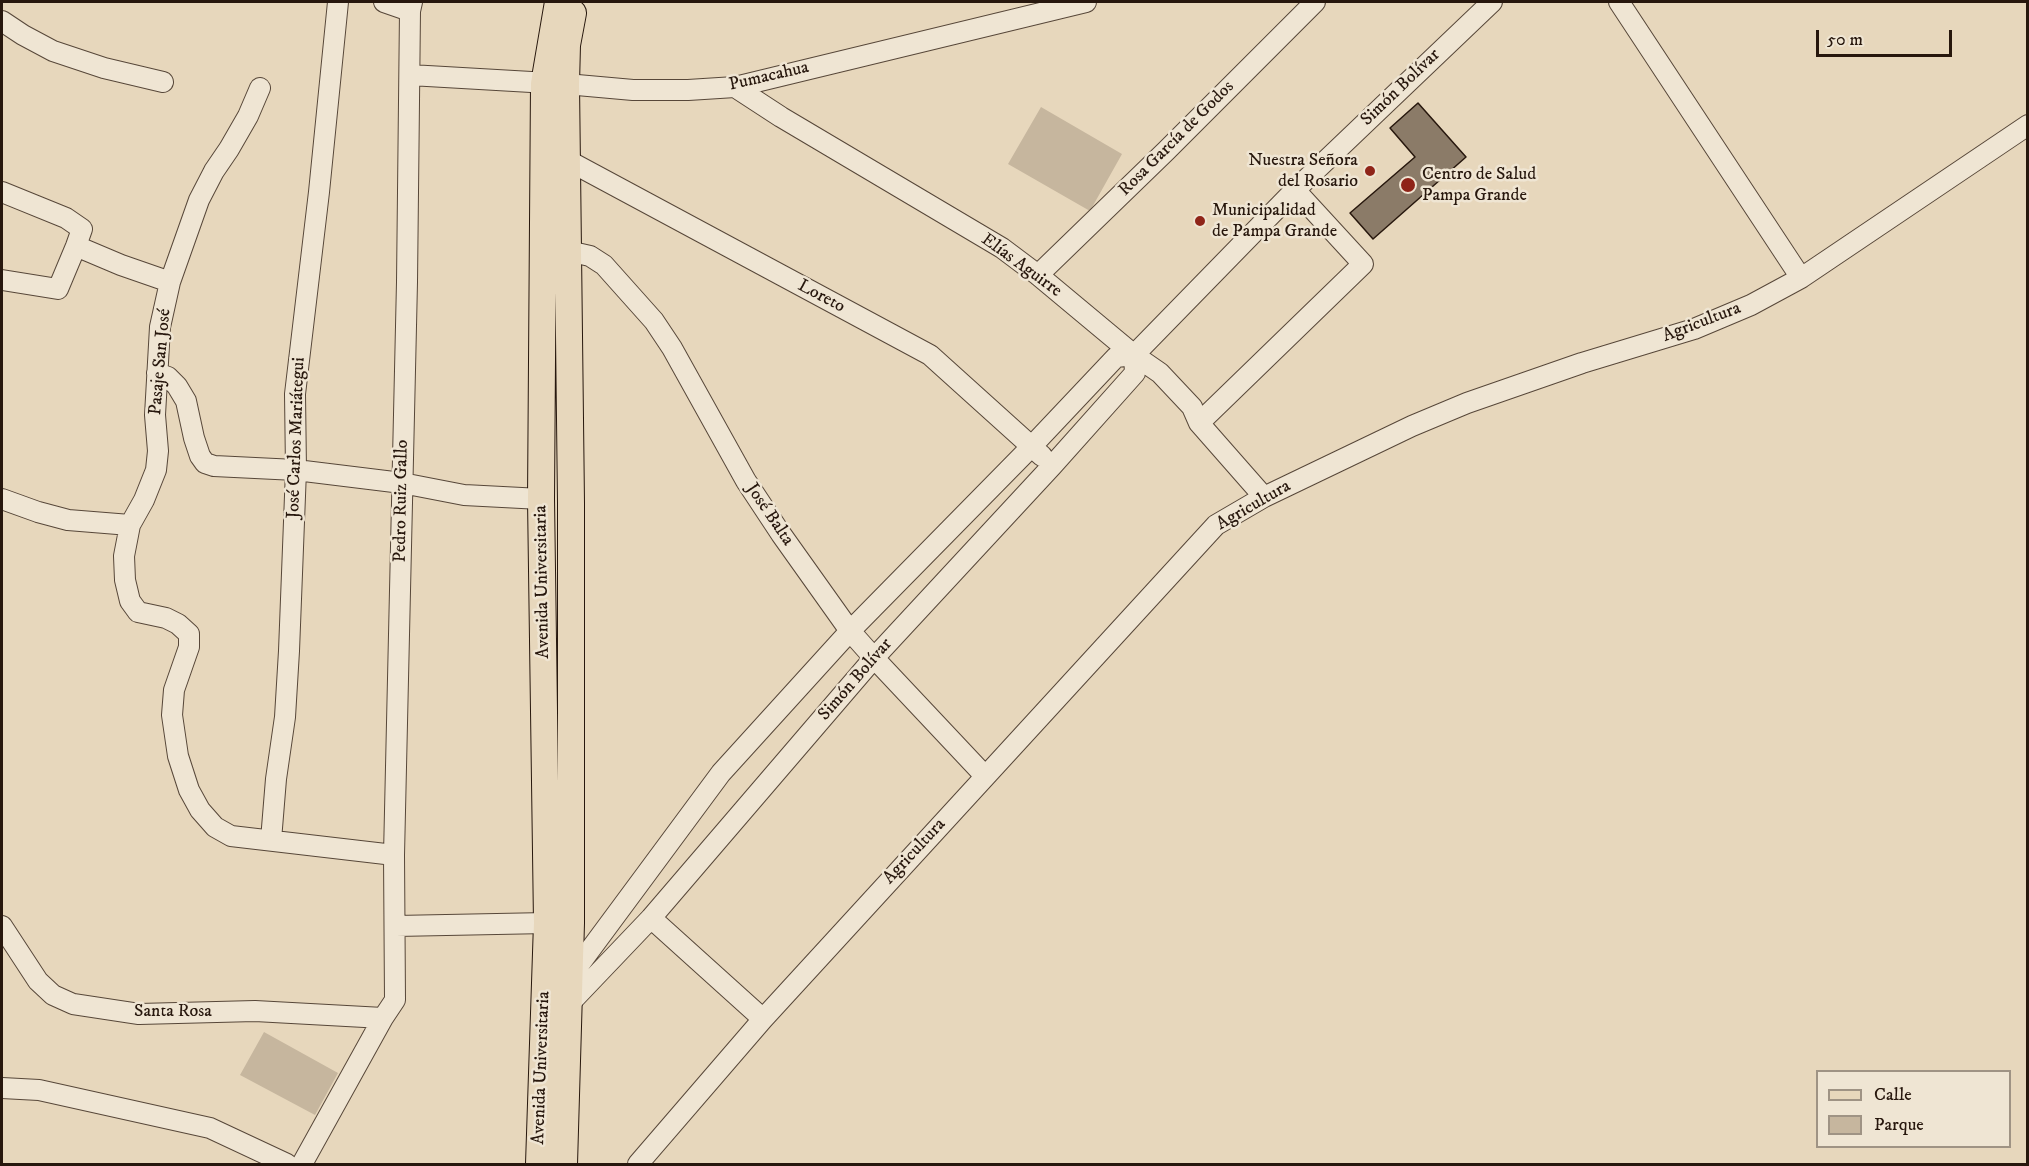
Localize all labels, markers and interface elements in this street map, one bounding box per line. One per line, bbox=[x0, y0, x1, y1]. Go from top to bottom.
scale bar bbox=[1819, 18, 1956, 56]
text: 50 m bbox=[1827, 29, 1863, 51]
street label: Simón Bolívar bbox=[1357, 45, 1445, 131]
street label: Pumacahua bbox=[727, 57, 811, 97]
street label: Rosa García de Godos bbox=[1115, 77, 1239, 201]
place label: Nuestra Señora del Rosario bbox=[1248, 150, 1358, 192]
marker: Nuestra Señora del Rosario bbox=[1363, 164, 1377, 178]
place label: Centro de Salud Pampa Grande bbox=[1422, 164, 1536, 207]
marker: Centro de Salud Pampa Grande bbox=[1399, 176, 1417, 194]
place label: Municipalidad de Pampa Grande bbox=[1212, 200, 1337, 242]
marker: Municipalidad de Pampa Grande bbox=[1193, 214, 1207, 228]
street label: Elías Aguirre bbox=[976, 229, 1066, 303]
street label: Loreto bbox=[794, 276, 848, 318]
street label: Agricultura bbox=[1660, 298, 1744, 348]
street label: Pasaje San José bbox=[146, 308, 176, 416]
street label: José Carlos Mariátegui bbox=[283, 357, 311, 519]
street label: Pedro Ruiz Gallo bbox=[390, 439, 414, 563]
street label: Agricultura bbox=[1213, 476, 1295, 536]
street label: José Balta bbox=[740, 480, 798, 550]
street label: Avenida Universitaria bbox=[531, 505, 555, 659]
street label: Simón Bolívar bbox=[814, 634, 898, 726]
street label: Agricultura bbox=[879, 815, 951, 889]
street label: Avenida Universitaria bbox=[529, 991, 555, 1145]
street label: Santa Rosa bbox=[134, 1001, 212, 1023]
legend bbox=[1816, 1070, 2011, 1148]
text: Calle bbox=[1874, 1084, 1912, 1106]
text: Parque bbox=[1874, 1114, 1924, 1136]

